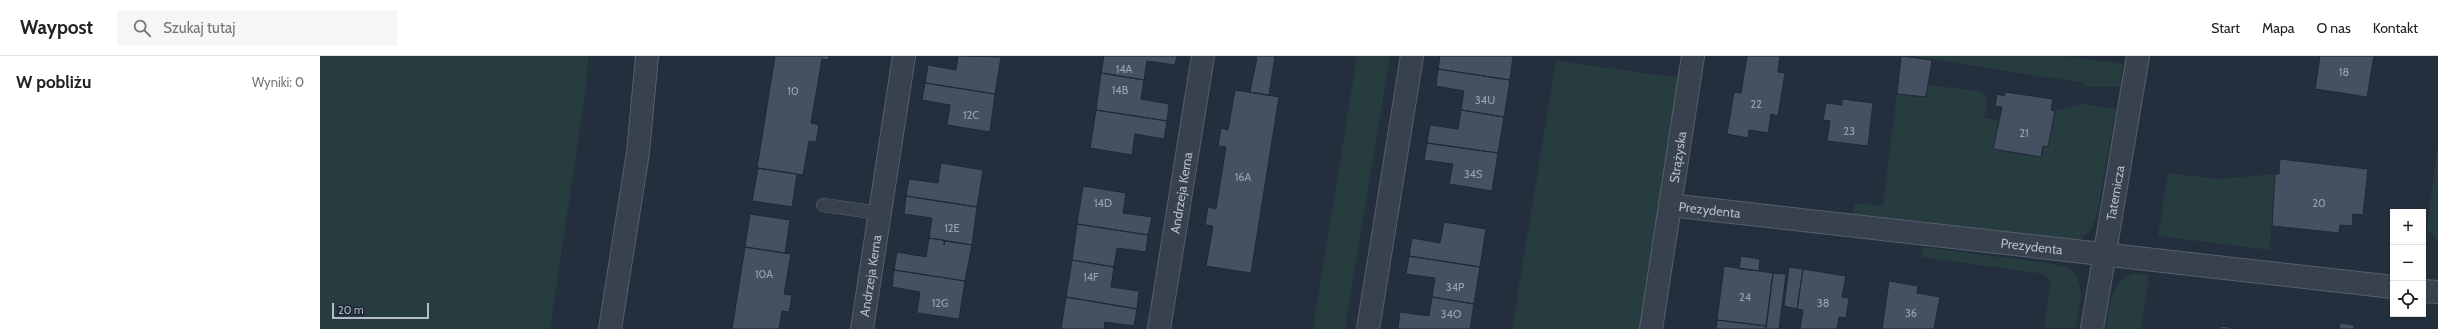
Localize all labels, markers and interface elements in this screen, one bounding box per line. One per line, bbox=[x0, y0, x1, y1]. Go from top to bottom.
search box bbox=[117, 10, 397, 46]
text: Waypost bbox=[20, 16, 93, 39]
icon: search bbox=[131, 17, 153, 39]
text: Szukaj tutaj bbox=[163, 19, 235, 37]
text: Start bbox=[2211, 19, 2240, 37]
text: Mapa bbox=[2262, 19, 2294, 37]
text: O nas bbox=[2316, 19, 2351, 37]
text: Kontakt bbox=[2373, 19, 2418, 37]
house number: 14A bbox=[1116, 62, 1133, 76]
house number: 18 bbox=[2339, 65, 2349, 79]
text: W pobliżu bbox=[16, 72, 91, 92]
text: Wyniki: 0 bbox=[252, 74, 304, 90]
house number: 14B bbox=[1112, 83, 1129, 97]
house number: 10 bbox=[787, 84, 799, 98]
house number: 34U bbox=[1475, 93, 1495, 107]
house number: 22 bbox=[1750, 97, 1762, 111]
house number: 12C bbox=[963, 108, 979, 122]
house number: 23 bbox=[1843, 124, 1855, 138]
house number: 21 bbox=[2019, 126, 2029, 140]
street label: Strążyska bbox=[1666, 129, 1689, 184]
street label: Andrzeja Kerna bbox=[1167, 150, 1196, 235]
street label: Taternicza bbox=[2102, 163, 2128, 222]
house number: 34S bbox=[1464, 167, 1483, 181]
house number: 16A bbox=[1235, 170, 1252, 184]
house number: 14D bbox=[1094, 196, 1112, 210]
house number: 20 bbox=[2312, 196, 2326, 210]
street label: Prezydenta bbox=[1678, 198, 1742, 221]
map controls bbox=[2390, 209, 2426, 317]
button: + bbox=[2390, 209, 2426, 245]
house number: 12E bbox=[944, 221, 960, 235]
street label: Andrzeja Kerna bbox=[856, 233, 884, 318]
street label: Prezydenta bbox=[2000, 235, 2064, 258]
button: − bbox=[2390, 245, 2426, 281]
house number: 10A bbox=[755, 267, 773, 281]
house number: 14F bbox=[1083, 270, 1099, 284]
house number: 34P bbox=[1446, 280, 1465, 294]
button: locate bbox=[2390, 281, 2426, 317]
house number: 24 bbox=[1739, 290, 1752, 304]
house number: 12G bbox=[932, 296, 948, 310]
house number: 38 bbox=[1817, 296, 1829, 310]
scale bar bbox=[332, 301, 429, 320]
text: 20 m bbox=[338, 303, 364, 317]
house number: 36 bbox=[1905, 306, 1917, 320]
house number: 34O bbox=[1441, 307, 1462, 321]

